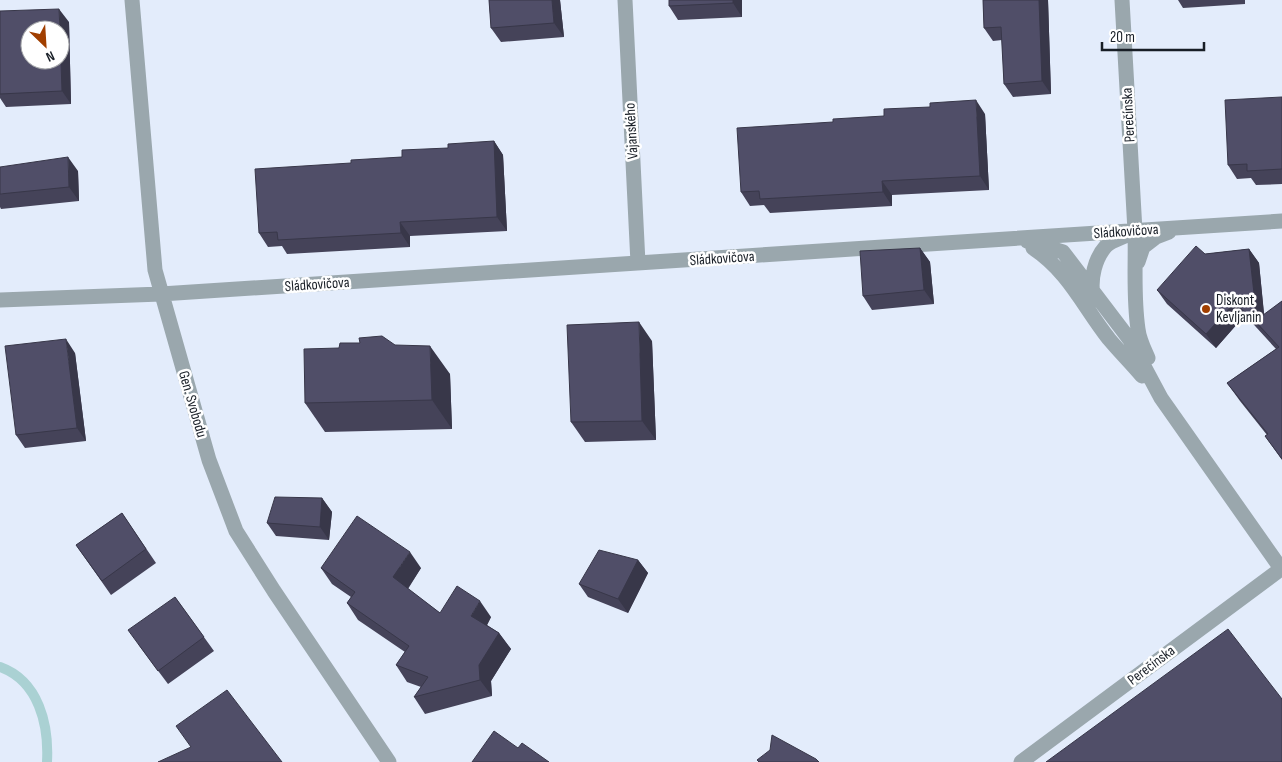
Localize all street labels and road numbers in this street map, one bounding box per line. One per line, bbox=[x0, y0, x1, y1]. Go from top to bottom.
street label: Perečínska bbox=[1118, 87, 1139, 143]
street label: Vajanského bbox=[621, 102, 642, 160]
street label: Sládkovičova bbox=[1093, 220, 1159, 243]
street label: Sládkovičova bbox=[689, 247, 755, 270]
street label: Sládkovičova bbox=[284, 273, 350, 296]
street label: Gen. Svobodu bbox=[174, 369, 211, 440]
street label: Perečínska bbox=[1124, 641, 1179, 689]

